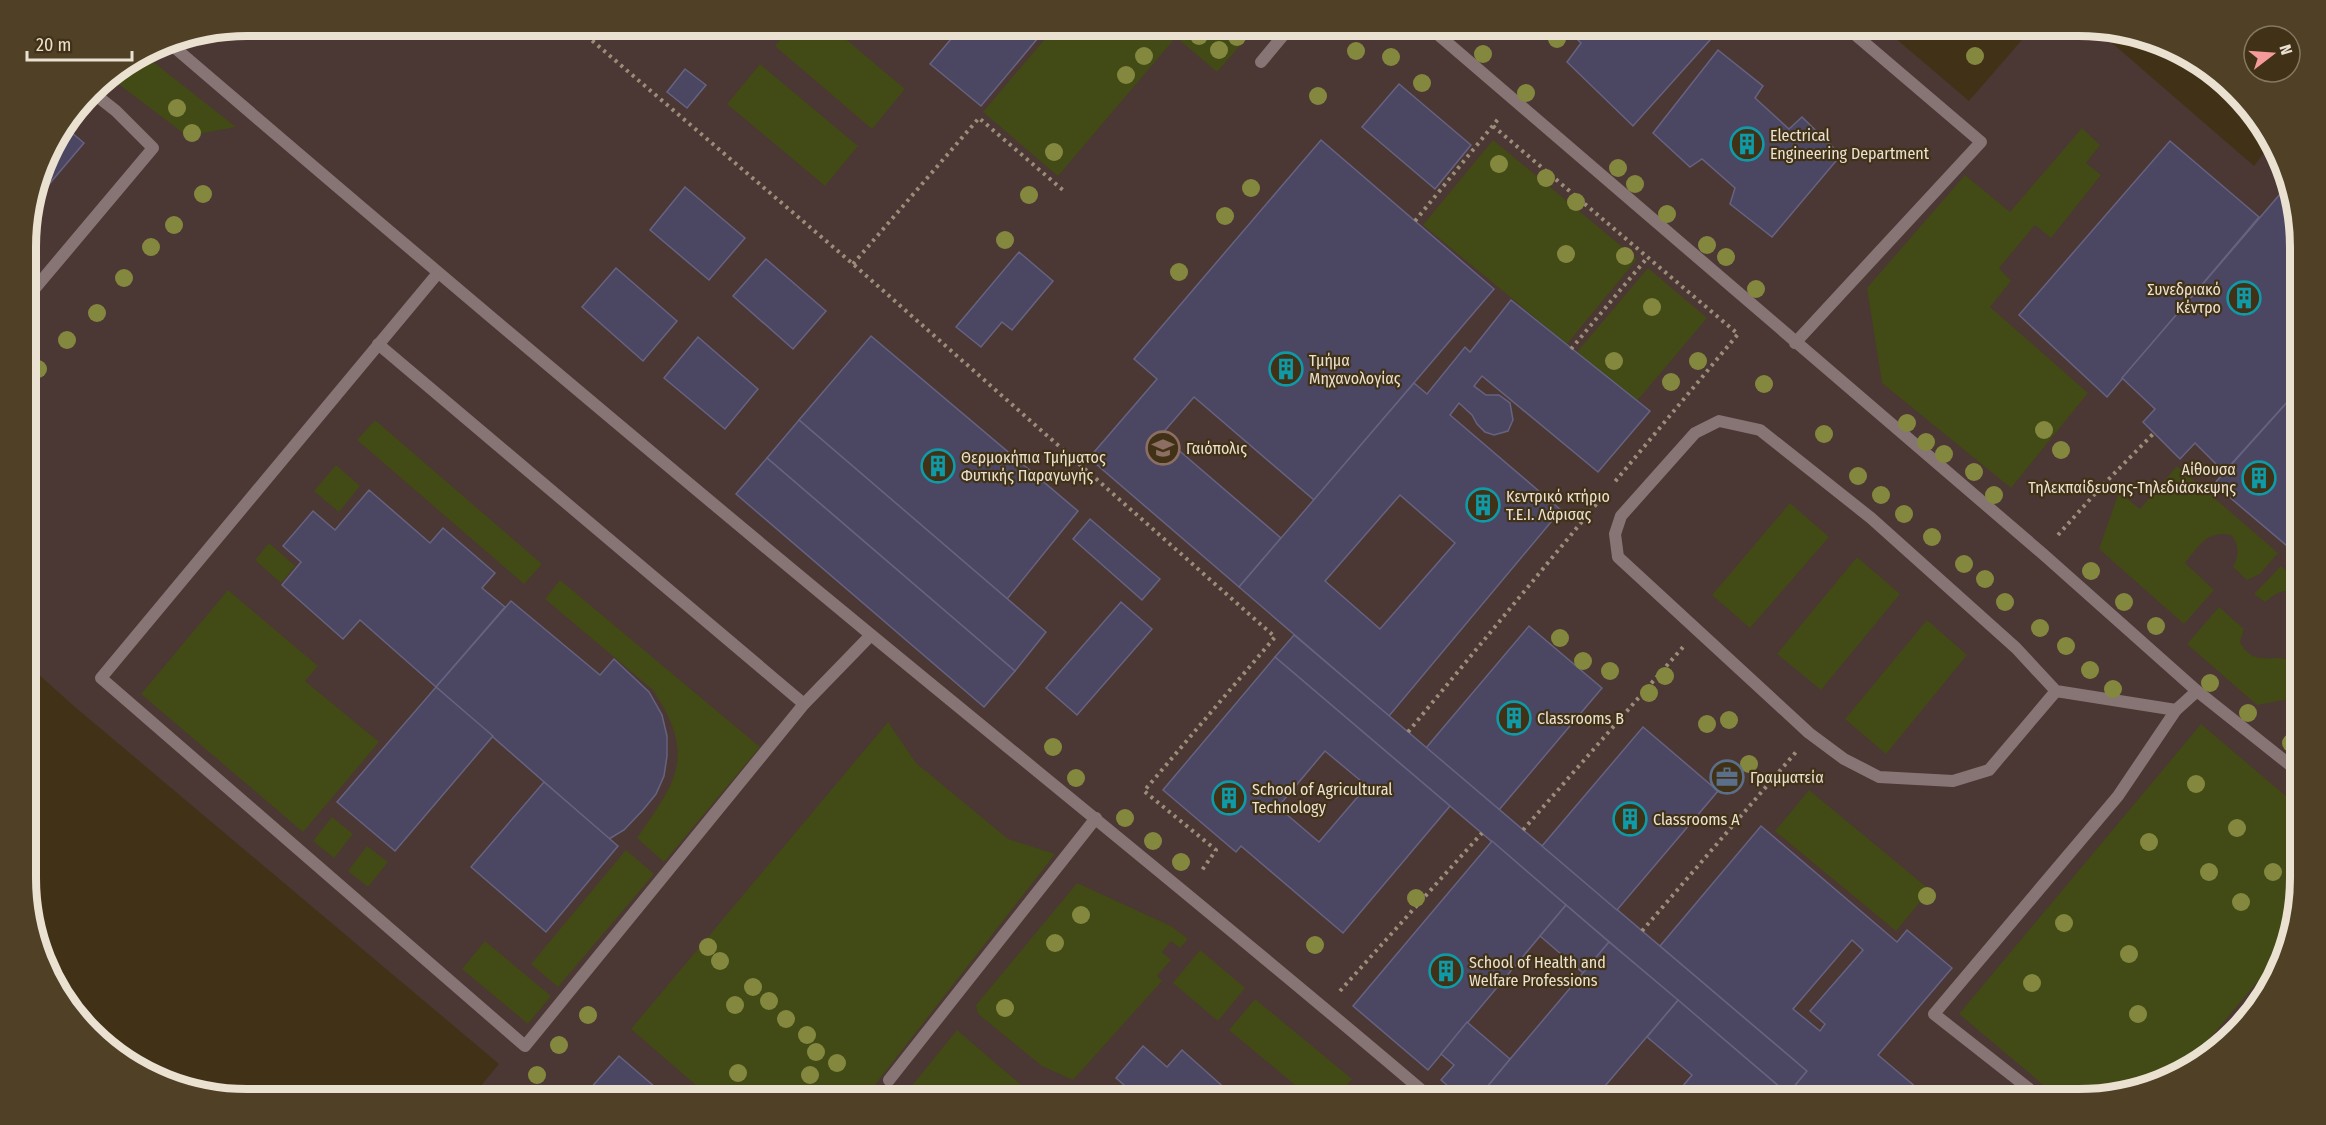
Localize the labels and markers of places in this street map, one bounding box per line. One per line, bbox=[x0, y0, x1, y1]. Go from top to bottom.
building icon: Electrical Engineering Department bbox=[1729, 126, 1765, 162]
place label: Electrical Engineering Department bbox=[1770, 126, 1930, 163]
place label: Συνεδριακό Κέντρο bbox=[2147, 280, 2221, 317]
building icon: Συνεδριακό Κέντρο bbox=[2226, 280, 2262, 316]
building icon: Τμήμα Μηχανολογίας bbox=[1268, 351, 1304, 387]
place label: Τμήμα Μηχανολογίας bbox=[1309, 351, 1401, 388]
school or university icon: Γαιόπολις bbox=[1145, 430, 1181, 466]
place label: Γαιόπολις bbox=[1186, 439, 1247, 458]
building icon: Θερμοκήπια Τμήματος Φυτικής Παραγωγής bbox=[920, 448, 956, 484]
place label: Θερμοκήπια Τμήματος Φυτικής Παραγωγής bbox=[961, 448, 1106, 485]
place label: Αίθουσα Τηλεκπαίδευσης-Τηλεδιάσκεψης bbox=[2028, 460, 2236, 497]
building icon: Αίθουσα Τηλεκπαίδευσης-Τηλεδιάσκεψης bbox=[2241, 460, 2277, 496]
building icon: Κεντρικό κτήριο Τ.Ε.Ι. Λάρισας bbox=[1465, 487, 1501, 523]
place label: Κεντρικό κτήριο Τ.Ε.Ι. Λάρισας bbox=[1506, 487, 1610, 524]
building icon: Classrooms B bbox=[1496, 700, 1532, 736]
place label: Classrooms B bbox=[1537, 709, 1624, 728]
office icon: Γραμματεία bbox=[1709, 759, 1745, 795]
place label: Γραμματεία bbox=[1750, 768, 1824, 787]
building icon: School of Agricultural Technology bbox=[1211, 780, 1247, 816]
place label: School of Agricultural Technology bbox=[1252, 780, 1393, 817]
building icon: Classrooms A bbox=[1612, 801, 1648, 837]
place label: Classrooms A bbox=[1653, 810, 1740, 829]
building icon: School of Health and Welfare Professions bbox=[1428, 953, 1464, 989]
place label: School of Health and Welfare Professions bbox=[1469, 953, 1606, 990]

